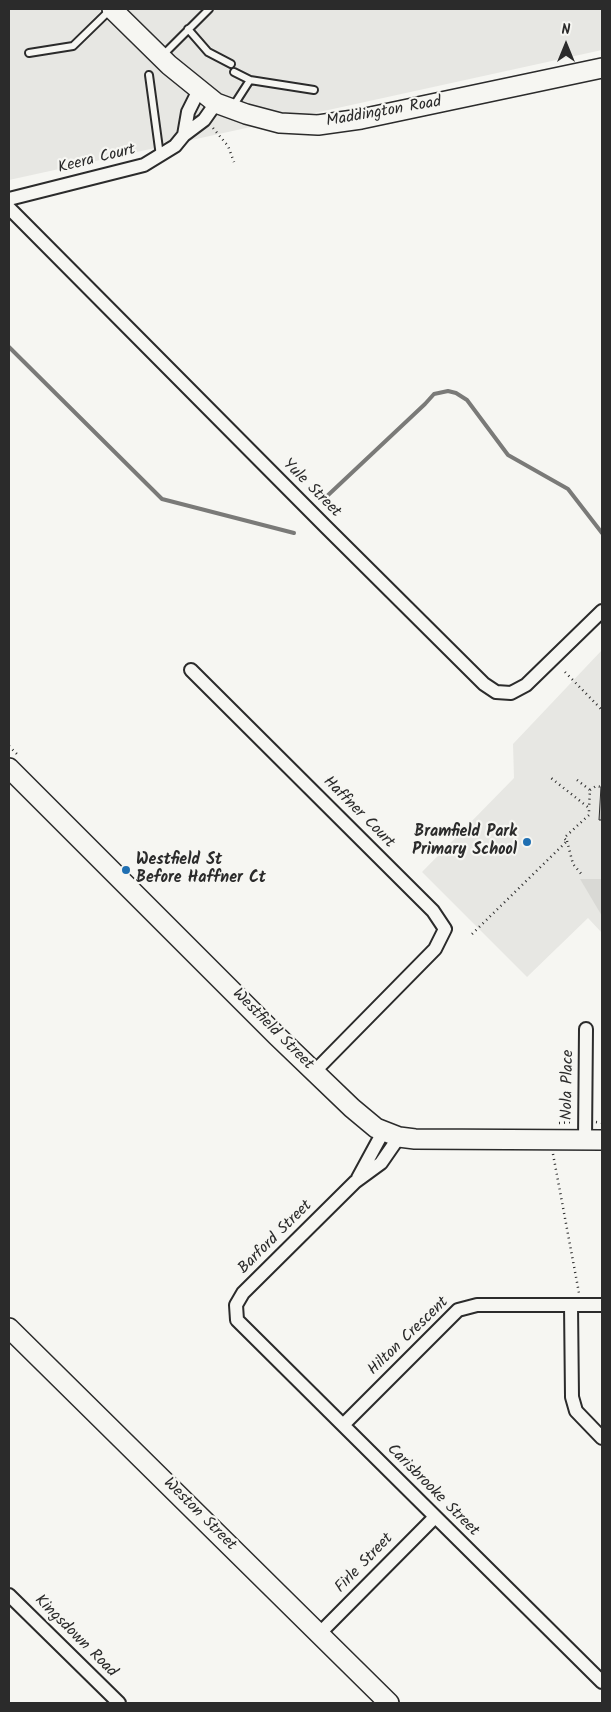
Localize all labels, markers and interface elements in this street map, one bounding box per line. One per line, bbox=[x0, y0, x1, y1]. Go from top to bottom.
text: N bbox=[562, 19, 570, 41]
north arrow bbox=[541, 20, 591, 70]
street label: Maddington Road bbox=[325, 93, 443, 133]
street label: Keera Court bbox=[56, 141, 138, 179]
street label: Yule Street bbox=[278, 456, 344, 522]
street label: Haffner Court bbox=[318, 773, 398, 853]
place label: Bramfield Park Primary School bbox=[412, 823, 517, 861]
marker: Bramfield Park Primary School bbox=[521, 836, 533, 848]
place label: Westfield St Before Haffner Ct bbox=[136, 851, 266, 889]
marker: Westfield St Before Haffner Ct bbox=[120, 864, 132, 876]
street label: Westfield Street bbox=[227, 985, 317, 1075]
street label: Nola Place bbox=[559, 1050, 579, 1120]
street label: Barford Street bbox=[235, 1197, 317, 1279]
street label: Hilton Crescent bbox=[365, 1294, 453, 1380]
street label: Carisbrooke Street bbox=[382, 1441, 482, 1541]
street label: Weston Street bbox=[158, 1474, 240, 1556]
street label: Firle Street bbox=[332, 1530, 398, 1598]
street label: Kingsdown Road bbox=[30, 1592, 120, 1682]

